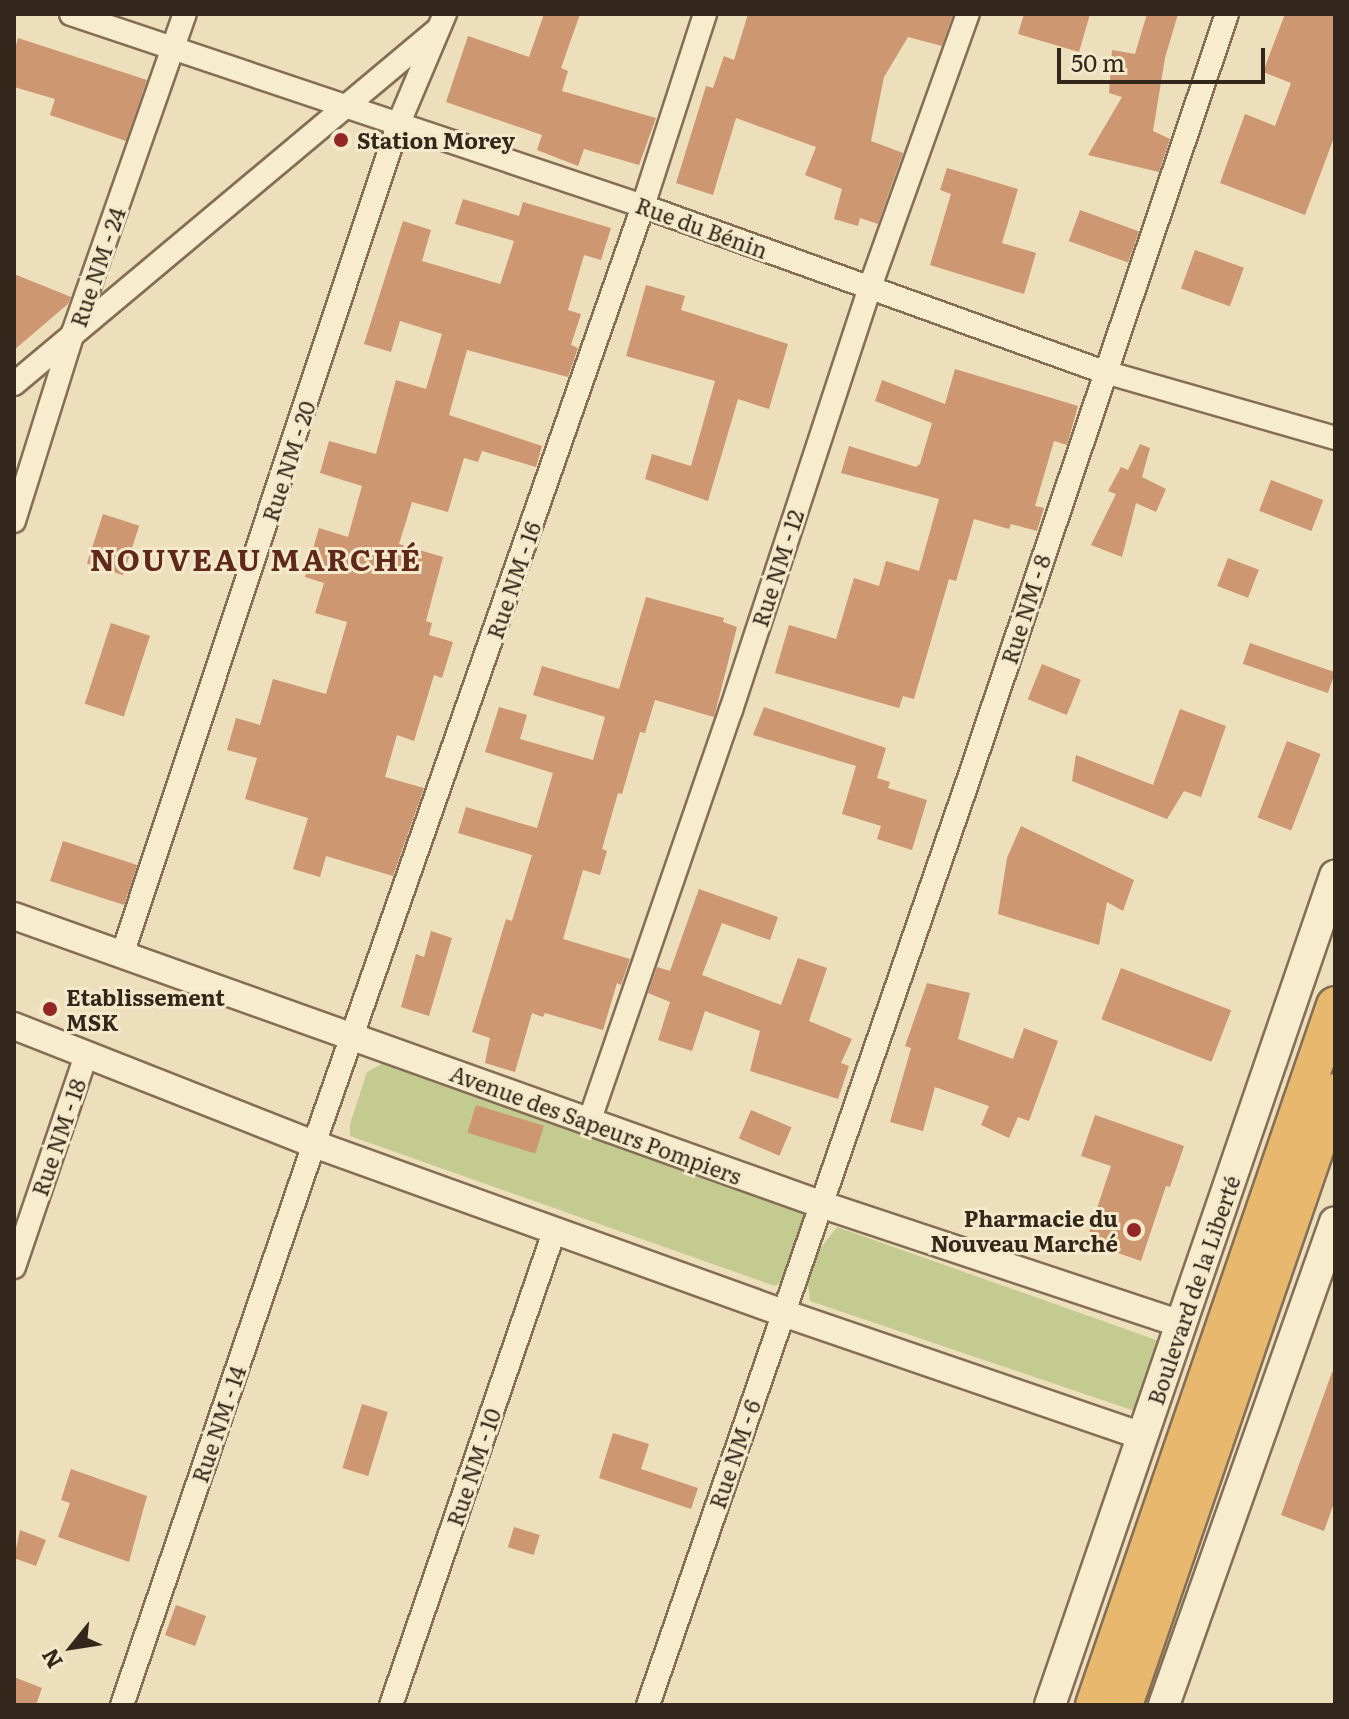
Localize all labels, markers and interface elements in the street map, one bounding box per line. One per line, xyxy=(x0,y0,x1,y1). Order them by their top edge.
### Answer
scale bar xyxy=(1061,32,1269,82)
text: 50 m xyxy=(1071,44,1125,79)
place label: Station Morey xyxy=(357,127,515,153)
marker: Station Morey xyxy=(332,131,350,149)
street label: Rue du Bénin xyxy=(632,191,772,263)
street label: Rue NM - 24 xyxy=(64,204,130,330)
street label: Rue NM - 20 xyxy=(256,397,320,525)
street label: Rue NM - 12 xyxy=(746,506,808,630)
street label: Rue NM - 16 xyxy=(481,518,545,642)
district label: NOUVEAU MARCHÉ xyxy=(90,540,422,576)
street label: Rue NM - 8 xyxy=(995,551,1055,667)
place label: Etablissement MSK xyxy=(66,983,225,1034)
marker: Etablissement MSK xyxy=(41,1000,59,1018)
street label: Avenue des Sapeurs Pompiers xyxy=(447,1059,745,1189)
street label: Rue NM - 18 xyxy=(26,1075,90,1199)
street label: Boulevard de la Liberté xyxy=(1141,1172,1245,1408)
place label: Pharmacie du Nouveau Marché xyxy=(930,1204,1118,1256)
marker: Pharmacie du Nouveau Marché xyxy=(1125,1221,1143,1239)
street label: Rue NM - 14 xyxy=(186,1362,250,1486)
street label: Rue NM - 6 xyxy=(703,1396,765,1512)
street label: Rue NM - 10 xyxy=(440,1405,506,1529)
north arrow xyxy=(32,1607,112,1687)
text: N xyxy=(32,1643,70,1675)

